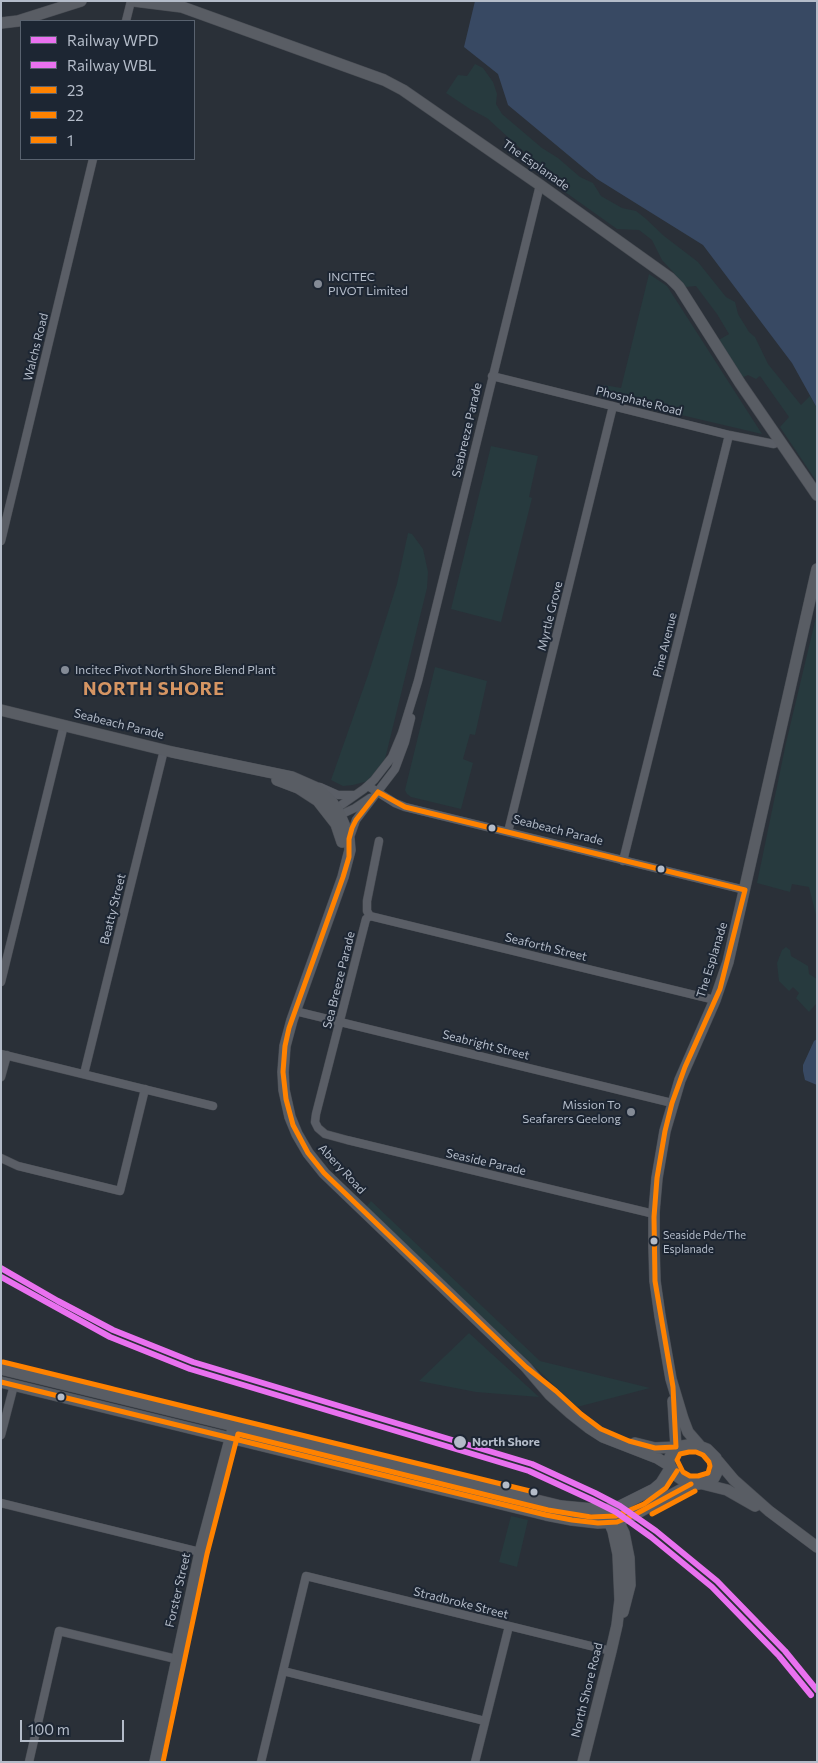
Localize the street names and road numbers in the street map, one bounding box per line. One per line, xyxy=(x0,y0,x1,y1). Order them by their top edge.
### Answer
street label: The Esplanade xyxy=(500,137,572,193)
street label: Walchs Road xyxy=(21,312,51,382)
street label: Seabreeze Parade xyxy=(449,381,485,479)
street label: Phosphate Road xyxy=(594,383,684,419)
street label: Myrtle Grove xyxy=(534,580,566,652)
street label: Pine Avenue xyxy=(650,611,680,679)
street label: Seabeach Parade xyxy=(72,706,166,742)
street label: Seabeach Parade xyxy=(511,812,605,848)
street label: Beatty Street xyxy=(97,872,129,946)
street label: The Esplanade xyxy=(694,920,730,1000)
street label: Sea Breeze Parade xyxy=(320,930,358,1030)
street label: Seaforth Street xyxy=(503,930,589,964)
street label: Seabright Street xyxy=(441,1027,531,1063)
street label: Abery Road xyxy=(315,1141,369,1197)
street label: Seaside Parade xyxy=(445,1146,527,1178)
street label: Forster Street xyxy=(162,1551,194,1629)
street label: Stradbroke Street xyxy=(412,1584,510,1622)
street label: North Shore Road xyxy=(568,1641,606,1739)

